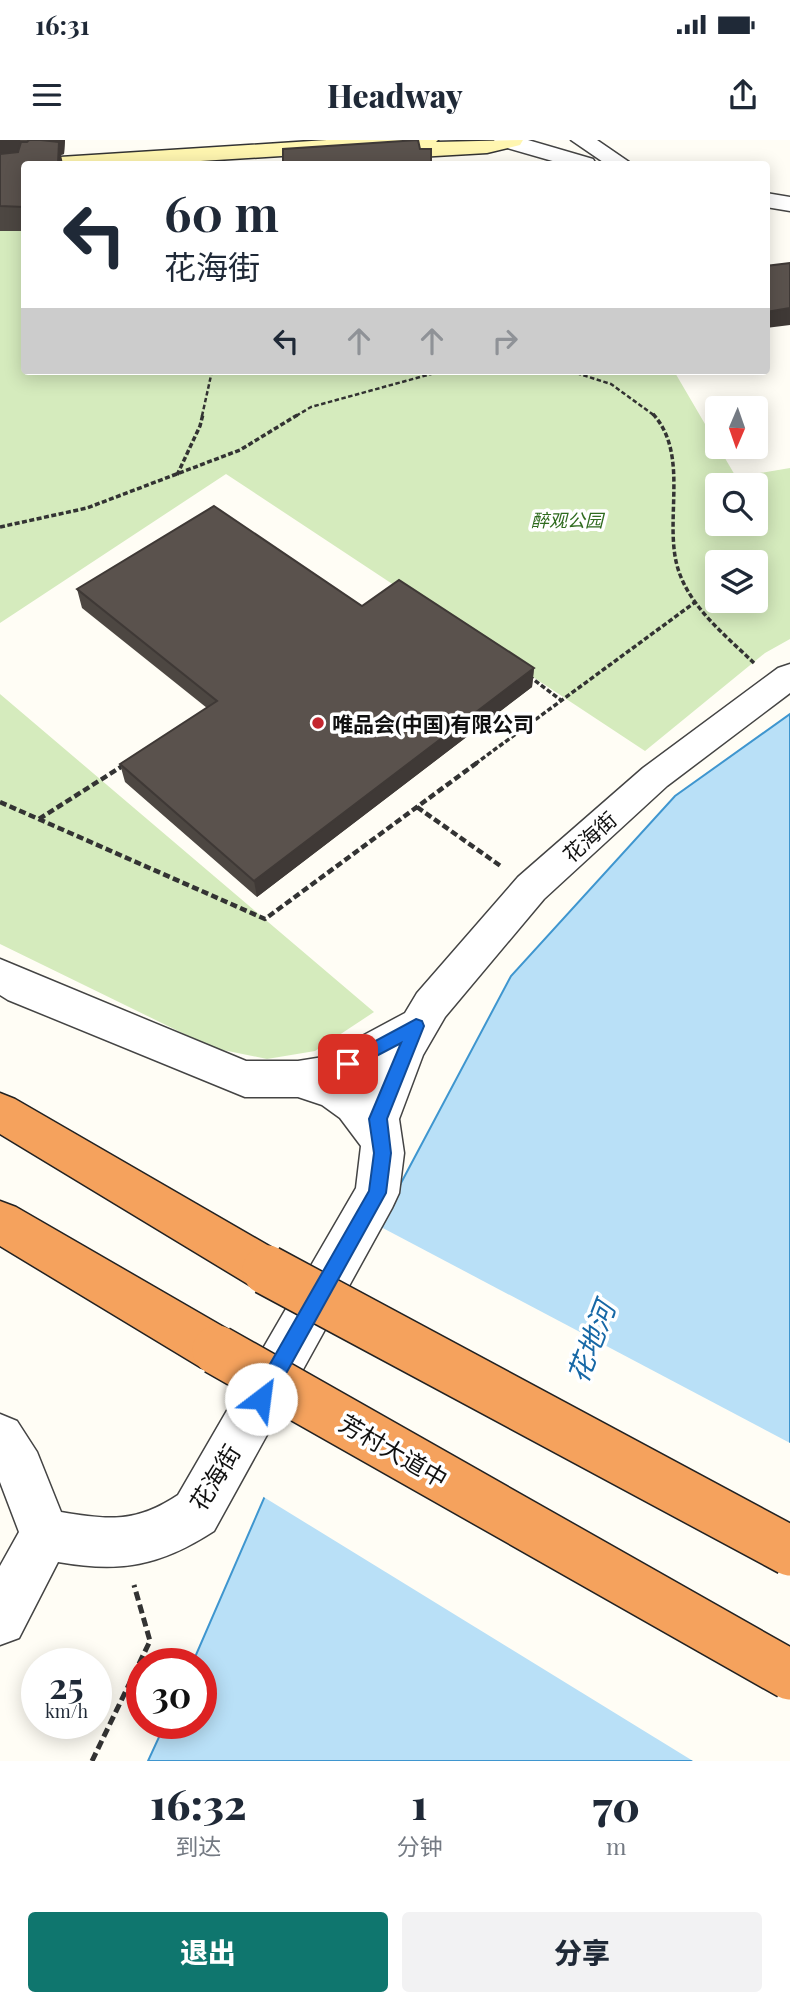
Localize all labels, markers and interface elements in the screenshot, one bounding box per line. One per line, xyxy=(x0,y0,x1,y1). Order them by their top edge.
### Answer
text: 16:31 xyxy=(35,7,90,42)
text: Headway xyxy=(327,73,463,116)
icon: menu xyxy=(28,76,66,114)
icon: share xyxy=(724,76,762,114)
text: 60 m xyxy=(164,179,279,244)
icon: left xyxy=(49,189,140,280)
text: 花海街 xyxy=(164,244,260,287)
icon: left xyxy=(267,322,305,360)
icon: ahead xyxy=(340,322,378,360)
icon: ahead xyxy=(413,322,451,360)
icon: right xyxy=(486,322,524,360)
north arrow xyxy=(705,396,768,458)
map controls xyxy=(705,396,768,613)
button: search xyxy=(705,473,768,536)
park label: 醉观公园 xyxy=(531,508,606,532)
button: layers xyxy=(705,550,768,613)
place label: 唯品会(中国)有限公司 xyxy=(332,709,534,737)
marker: 唯品会(中国)有限公司 xyxy=(310,715,326,731)
street label: 花海街 xyxy=(556,805,622,867)
pin xyxy=(318,1034,378,1094)
icon: arrive xyxy=(329,1045,367,1083)
water label: 花地河 xyxy=(558,1291,624,1388)
position arrow xyxy=(224,1362,298,1436)
street label: 芳村大道中 xyxy=(334,1406,454,1494)
street label: 花海街 xyxy=(181,1438,247,1516)
speed limit sign: 30 xyxy=(126,1648,217,1739)
text: 25 xyxy=(49,1661,84,1708)
text: km/h xyxy=(45,1699,88,1723)
text: 16:32 xyxy=(150,1775,247,1831)
text: 1 xyxy=(411,1775,428,1831)
text: 70 xyxy=(592,1777,640,1833)
text: 到达 xyxy=(175,1830,221,1861)
text: 分钟 xyxy=(397,1830,443,1861)
text: m xyxy=(606,1830,626,1861)
button: 退出 xyxy=(28,1912,388,1992)
button: 分享 xyxy=(402,1912,762,1992)

